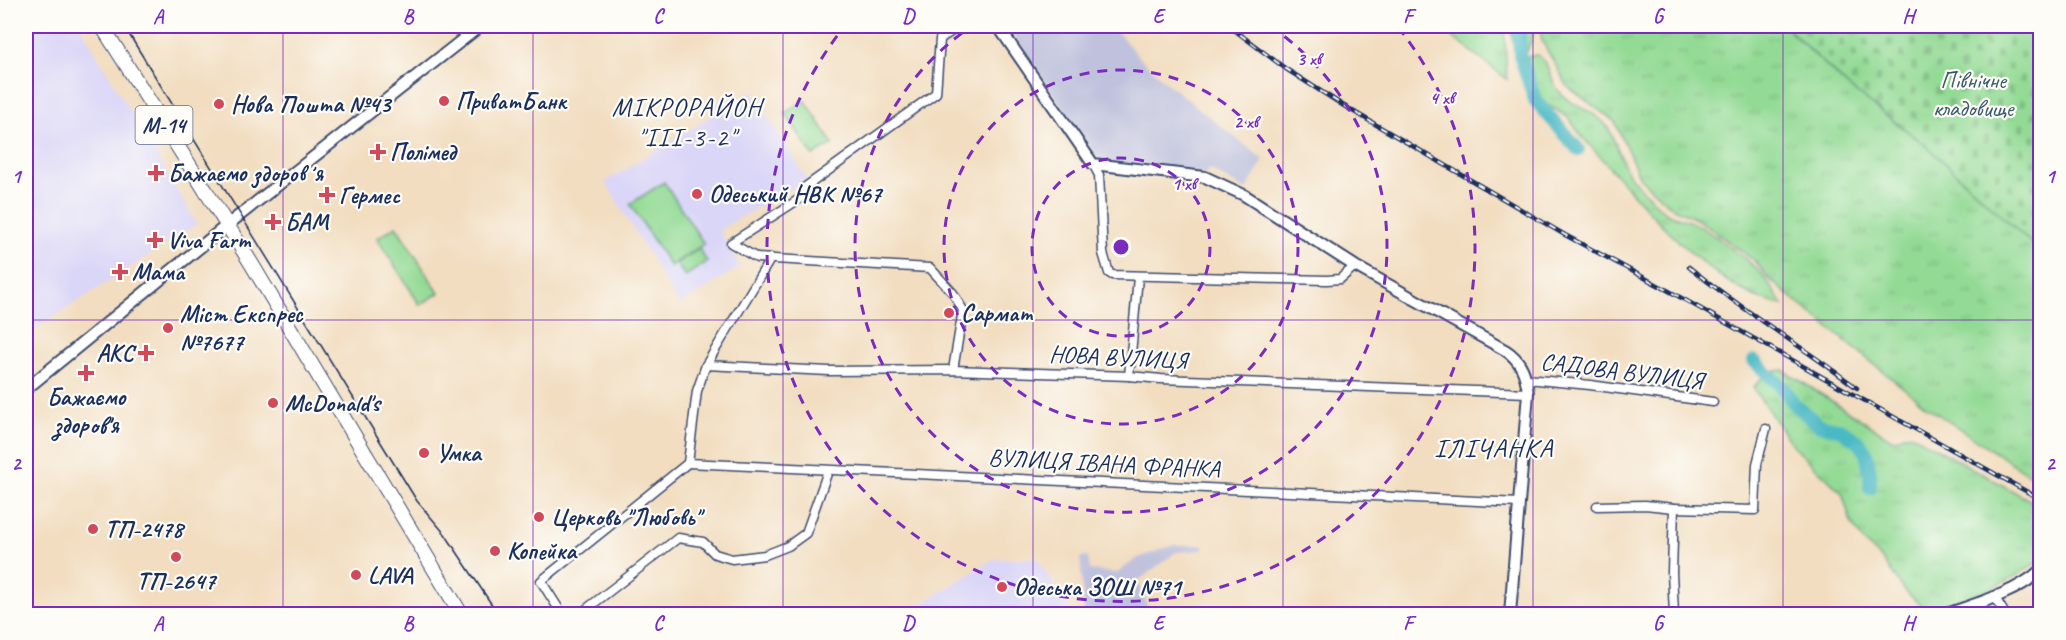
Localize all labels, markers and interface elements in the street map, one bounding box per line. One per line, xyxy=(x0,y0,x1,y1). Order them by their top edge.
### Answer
text: A xyxy=(153,4,165,29)
text: B xyxy=(403,4,415,29)
text: C xyxy=(653,4,665,29)
text: D xyxy=(902,4,916,29)
text: E xyxy=(1153,4,1167,29)
text: F xyxy=(1403,4,1417,29)
text: G xyxy=(1653,4,1666,29)
text: H xyxy=(1902,4,1917,29)
text: 3 хв xyxy=(1297,48,1324,70)
park label: Північне кладовище xyxy=(1933,65,2015,123)
place label: ПриватБанк xyxy=(456,86,569,116)
text: 4 хв xyxy=(1430,87,1457,109)
place label: Нова Пошта №43 xyxy=(231,89,392,119)
district label: МІКРОРАЙОН "ІІІ-3-2" xyxy=(612,91,765,154)
marker: ПриватБанк xyxy=(437,94,451,108)
marker: Нова Пошта №43 xyxy=(212,97,226,111)
road number: М-14 xyxy=(136,106,192,144)
text: 2 хв xyxy=(1234,111,1261,133)
place label: Полімед xyxy=(390,137,458,167)
marker: Полімед xyxy=(371,145,385,159)
place label: Бажаємо здоровʼя xyxy=(168,158,324,189)
text: 1 xyxy=(12,164,23,189)
text: 1 xyxy=(2046,164,2057,189)
marker: Бажаємо здоровʼя xyxy=(149,166,163,180)
text: 1 хв xyxy=(1172,173,1199,195)
place label: Одеський НВК №67 xyxy=(709,179,883,209)
place label: Гермес xyxy=(339,180,401,210)
marker: Одеський НВК №67 xyxy=(690,187,704,201)
marker: Гермес xyxy=(320,188,334,202)
place label: БАМ xyxy=(285,207,330,237)
marker: БАМ xyxy=(266,215,280,229)
place label: Viva Farm xyxy=(167,225,252,255)
marker: Viva Farm xyxy=(148,233,162,247)
centre of rings xyxy=(1111,237,1131,257)
place label: Мама xyxy=(132,257,186,287)
marker: Мама xyxy=(113,265,127,279)
place label: Сармат xyxy=(961,298,1033,328)
place label: Міст Експрес №7677 xyxy=(180,299,304,357)
marker: Сармат xyxy=(942,306,956,320)
marker: Міст Експрес №7677 xyxy=(161,321,175,335)
place label: АКС xyxy=(97,338,137,368)
street label: НОВА ВУЛИЦЯ xyxy=(1049,338,1191,376)
marker: АКС xyxy=(139,346,153,360)
street label: САДОВА ВУЛИЦЯ xyxy=(1539,346,1708,396)
marker: Бажаємо здоров'я xyxy=(79,366,93,380)
place label: Бажаємо здоров'я xyxy=(47,382,127,441)
place label: McDonald's xyxy=(285,388,383,418)
marker: McDonald's xyxy=(266,396,280,410)
district label: ІЛІЧАНКА xyxy=(1434,431,1554,465)
place label: Умка xyxy=(436,438,483,468)
street label: ВУЛИЦЯ ІВАНА ФРАНКА xyxy=(988,442,1221,484)
marker: Умка xyxy=(417,446,431,460)
text: 2 xyxy=(12,451,23,476)
text: 2 xyxy=(2046,451,2057,476)
place label: Церковь "Любовь" xyxy=(551,502,706,532)
marker: Церковь "Любовь" xyxy=(532,510,546,524)
place label: ТП-2478 xyxy=(105,514,186,544)
marker: ТП-2478 xyxy=(86,522,100,536)
place label: Копейка xyxy=(507,536,578,566)
marker: Копейка xyxy=(488,544,502,558)
marker: ТП-2647 xyxy=(169,550,183,564)
place label: LAVA xyxy=(368,560,414,590)
place label: ТП-2647 xyxy=(137,566,217,596)
marker: LAVA xyxy=(349,568,363,582)
place label: Одеська ЗОШ №71 xyxy=(1014,572,1184,602)
marker: Одеська ЗОШ №71 xyxy=(995,580,1009,594)
text: A xyxy=(153,611,165,636)
text: B xyxy=(403,611,415,636)
text: C xyxy=(653,611,665,636)
text: D xyxy=(902,611,916,636)
text: E xyxy=(1153,611,1167,636)
text: F xyxy=(1403,611,1417,636)
text: G xyxy=(1653,611,1666,636)
text: H xyxy=(1902,611,1917,636)

